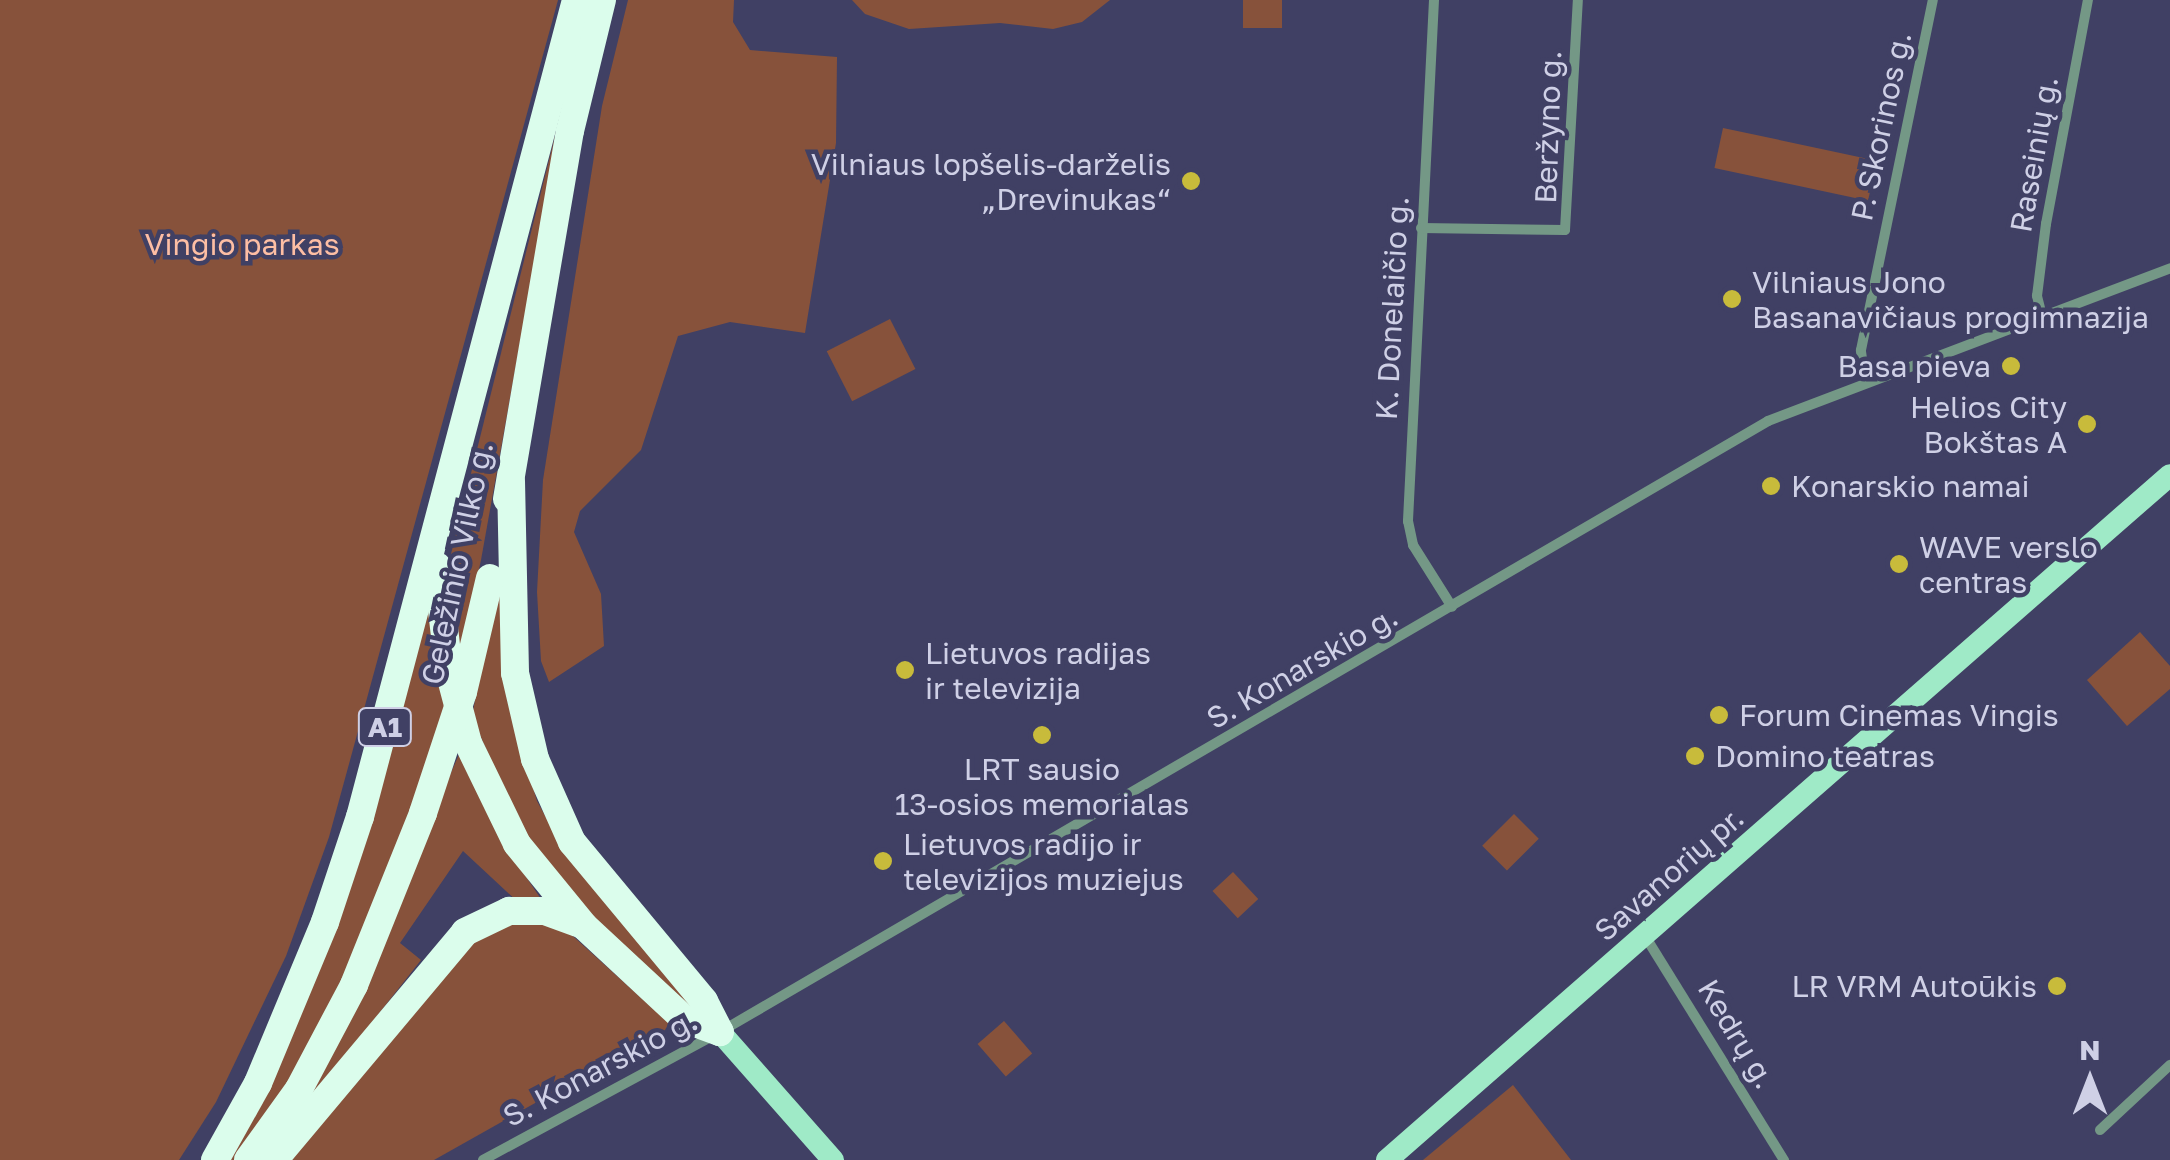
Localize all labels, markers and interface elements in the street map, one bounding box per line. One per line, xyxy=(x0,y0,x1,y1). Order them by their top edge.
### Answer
street label: P. Skorinos g. xyxy=(1843,28,1919,224)
street label: Beržyno g. xyxy=(1527,50,1569,204)
street label: Raseinių g. xyxy=(2003,73,2065,235)
place label: Vilniaus lopšelis-darželis „Drevinukas“ xyxy=(811,146,1171,216)
marker: Vilniaus lopšelis-darželis „Drevinukas“ xyxy=(1180,170,1202,192)
street label: K. Donelaičio g. xyxy=(1368,195,1416,421)
park label: Vingio parkas xyxy=(144,226,340,262)
place label: Vilniaus Jono Basanavičiaus progimnazija xyxy=(1752,264,2149,334)
marker: Vilniaus Jono Basanavičiaus progimnazija xyxy=(1721,288,1743,310)
place label: Basa pieva xyxy=(1837,348,1991,384)
marker: Basa pieva xyxy=(2000,355,2022,377)
place label: Helios City Bokštas A xyxy=(1910,389,2067,460)
marker: Helios City Bokštas A xyxy=(2076,413,2098,435)
street label: Geležinio Vilko g. xyxy=(414,438,500,688)
place label: Konarskio namai xyxy=(1791,468,2030,504)
marker: Konarskio namai xyxy=(1760,475,1782,497)
place label: WAVE verslo centras xyxy=(1919,529,2098,600)
marker: WAVE verslo centras xyxy=(1888,553,1910,575)
street label: S. Konarskio g. xyxy=(1200,598,1404,736)
place label: Lietuvos radijas ir televizija xyxy=(925,635,1151,706)
marker: Lietuvos radijas ir televizija xyxy=(894,659,916,681)
place label: Forum Cinemas Vingis xyxy=(1739,697,2059,733)
road number: A1 xyxy=(358,704,412,750)
marker: Forum Cinemas Vingis xyxy=(1708,704,1730,726)
marker: LRT sausio 13-osios memorialas xyxy=(1031,724,1053,746)
place label: Domino teatras xyxy=(1715,738,1935,774)
marker: Domino teatras xyxy=(1684,745,1706,767)
place label: LRT sausio 13-osios memorialas xyxy=(895,751,1189,822)
street label: Savanorių pr. xyxy=(1587,799,1751,949)
place label: Lietuvos radijo ir televizijos muziejus xyxy=(903,826,1184,896)
marker: Lietuvos radijo ir televizijos muziejus xyxy=(872,850,894,872)
place label: LR VRM Autoūkis xyxy=(1792,968,2037,1004)
street label: Kedrų g. xyxy=(1690,973,1784,1095)
marker: LR VRM Autoūkis xyxy=(2046,975,2068,997)
street label: S. Konarskio g. xyxy=(497,1002,703,1134)
north arrow xyxy=(2040,1030,2140,1130)
text: N xyxy=(2079,1033,2101,1066)

